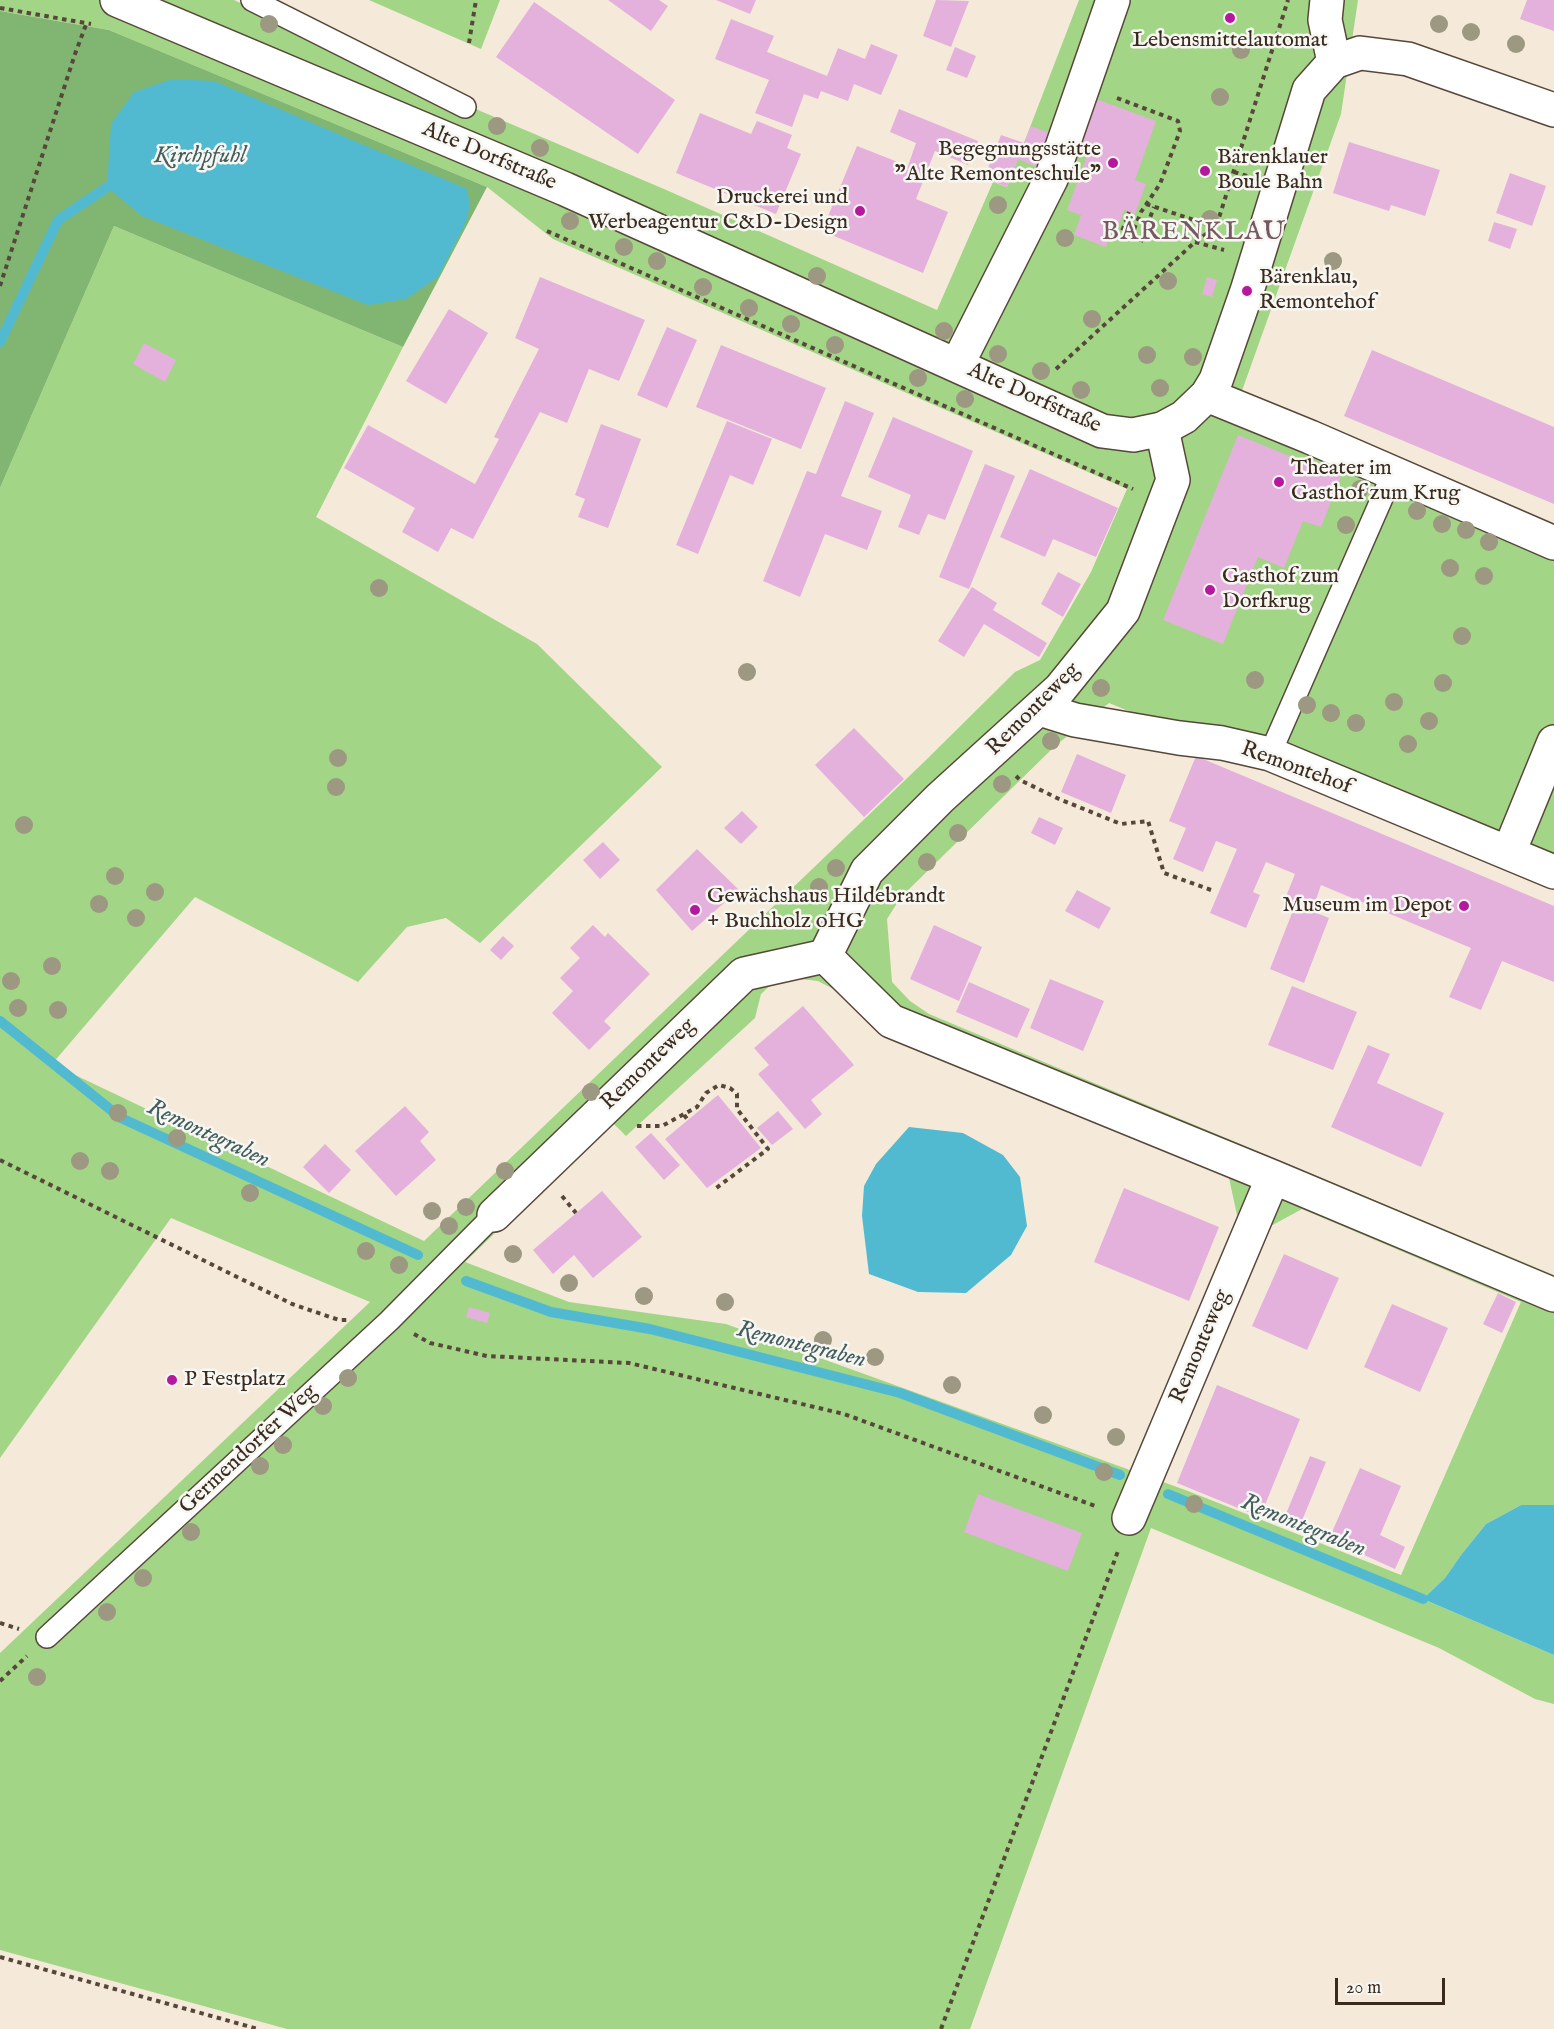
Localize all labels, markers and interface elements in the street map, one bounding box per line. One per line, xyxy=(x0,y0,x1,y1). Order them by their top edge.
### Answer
marker: Lebensmittelautomat xyxy=(1223,11,1237,25)
place label: Lebensmittelautomat xyxy=(1132,28,1328,54)
street label: Alte Dorfstraße xyxy=(418,117,560,197)
place label: Begegnungsstätte "Alte Remonteschule" xyxy=(895,137,1101,188)
water label: Kirchpfuhl xyxy=(154,143,246,171)
place label: Bärenklauer Boule Bahn xyxy=(1217,145,1328,196)
marker: Begegnungsstätte "Alte Remonteschule" xyxy=(1106,156,1120,170)
marker: Bärenklauer Boule Bahn xyxy=(1198,164,1212,178)
place label: Druckerei und Werbeagentur C&D-Design xyxy=(588,185,848,236)
marker: Druckerei und Werbeagentur C&D-Design xyxy=(853,204,867,218)
district label: BÄRENKLAU xyxy=(1102,218,1286,250)
place label: Bärenklau, Remontehof xyxy=(1259,265,1375,316)
marker: Bärenklau, Remontehof xyxy=(1240,284,1254,298)
street label: Alte Dorfstraße xyxy=(963,358,1105,440)
place label: Theater im Gasthof zum Krug xyxy=(1291,456,1460,508)
marker: Theater im Gasthof zum Krug xyxy=(1272,475,1286,489)
place label: Gasthof zum Dorfkrug xyxy=(1222,564,1339,616)
marker: Gasthof zum Dorfkrug xyxy=(1203,583,1217,597)
street label: Remonteweg xyxy=(982,658,1086,762)
street label: Remontehof xyxy=(1237,737,1355,801)
place label: Gewächshaus Hildebrandt + Buchholz oHG xyxy=(707,884,945,936)
place label: Museum im Depot xyxy=(1282,893,1452,919)
marker: Museum im Depot xyxy=(1457,899,1471,913)
marker: Gewächshaus Hildebrandt + Buchholz oHG xyxy=(688,903,702,917)
street label: Remonteweg xyxy=(596,1013,702,1117)
water label: Remontegraben xyxy=(142,1094,274,1176)
street label: Remonteweg xyxy=(1165,1286,1237,1408)
water label: Remontegraben xyxy=(733,1316,869,1376)
place label: P Festplatz xyxy=(184,1367,286,1393)
marker: P Festplatz xyxy=(165,1373,179,1387)
street label: Germendorfer Weg xyxy=(175,1379,323,1521)
water label: Remontegraben xyxy=(1236,1489,1370,1565)
scale bar xyxy=(1338,1966,1448,2004)
text: 20 m xyxy=(1346,1977,1381,2000)

